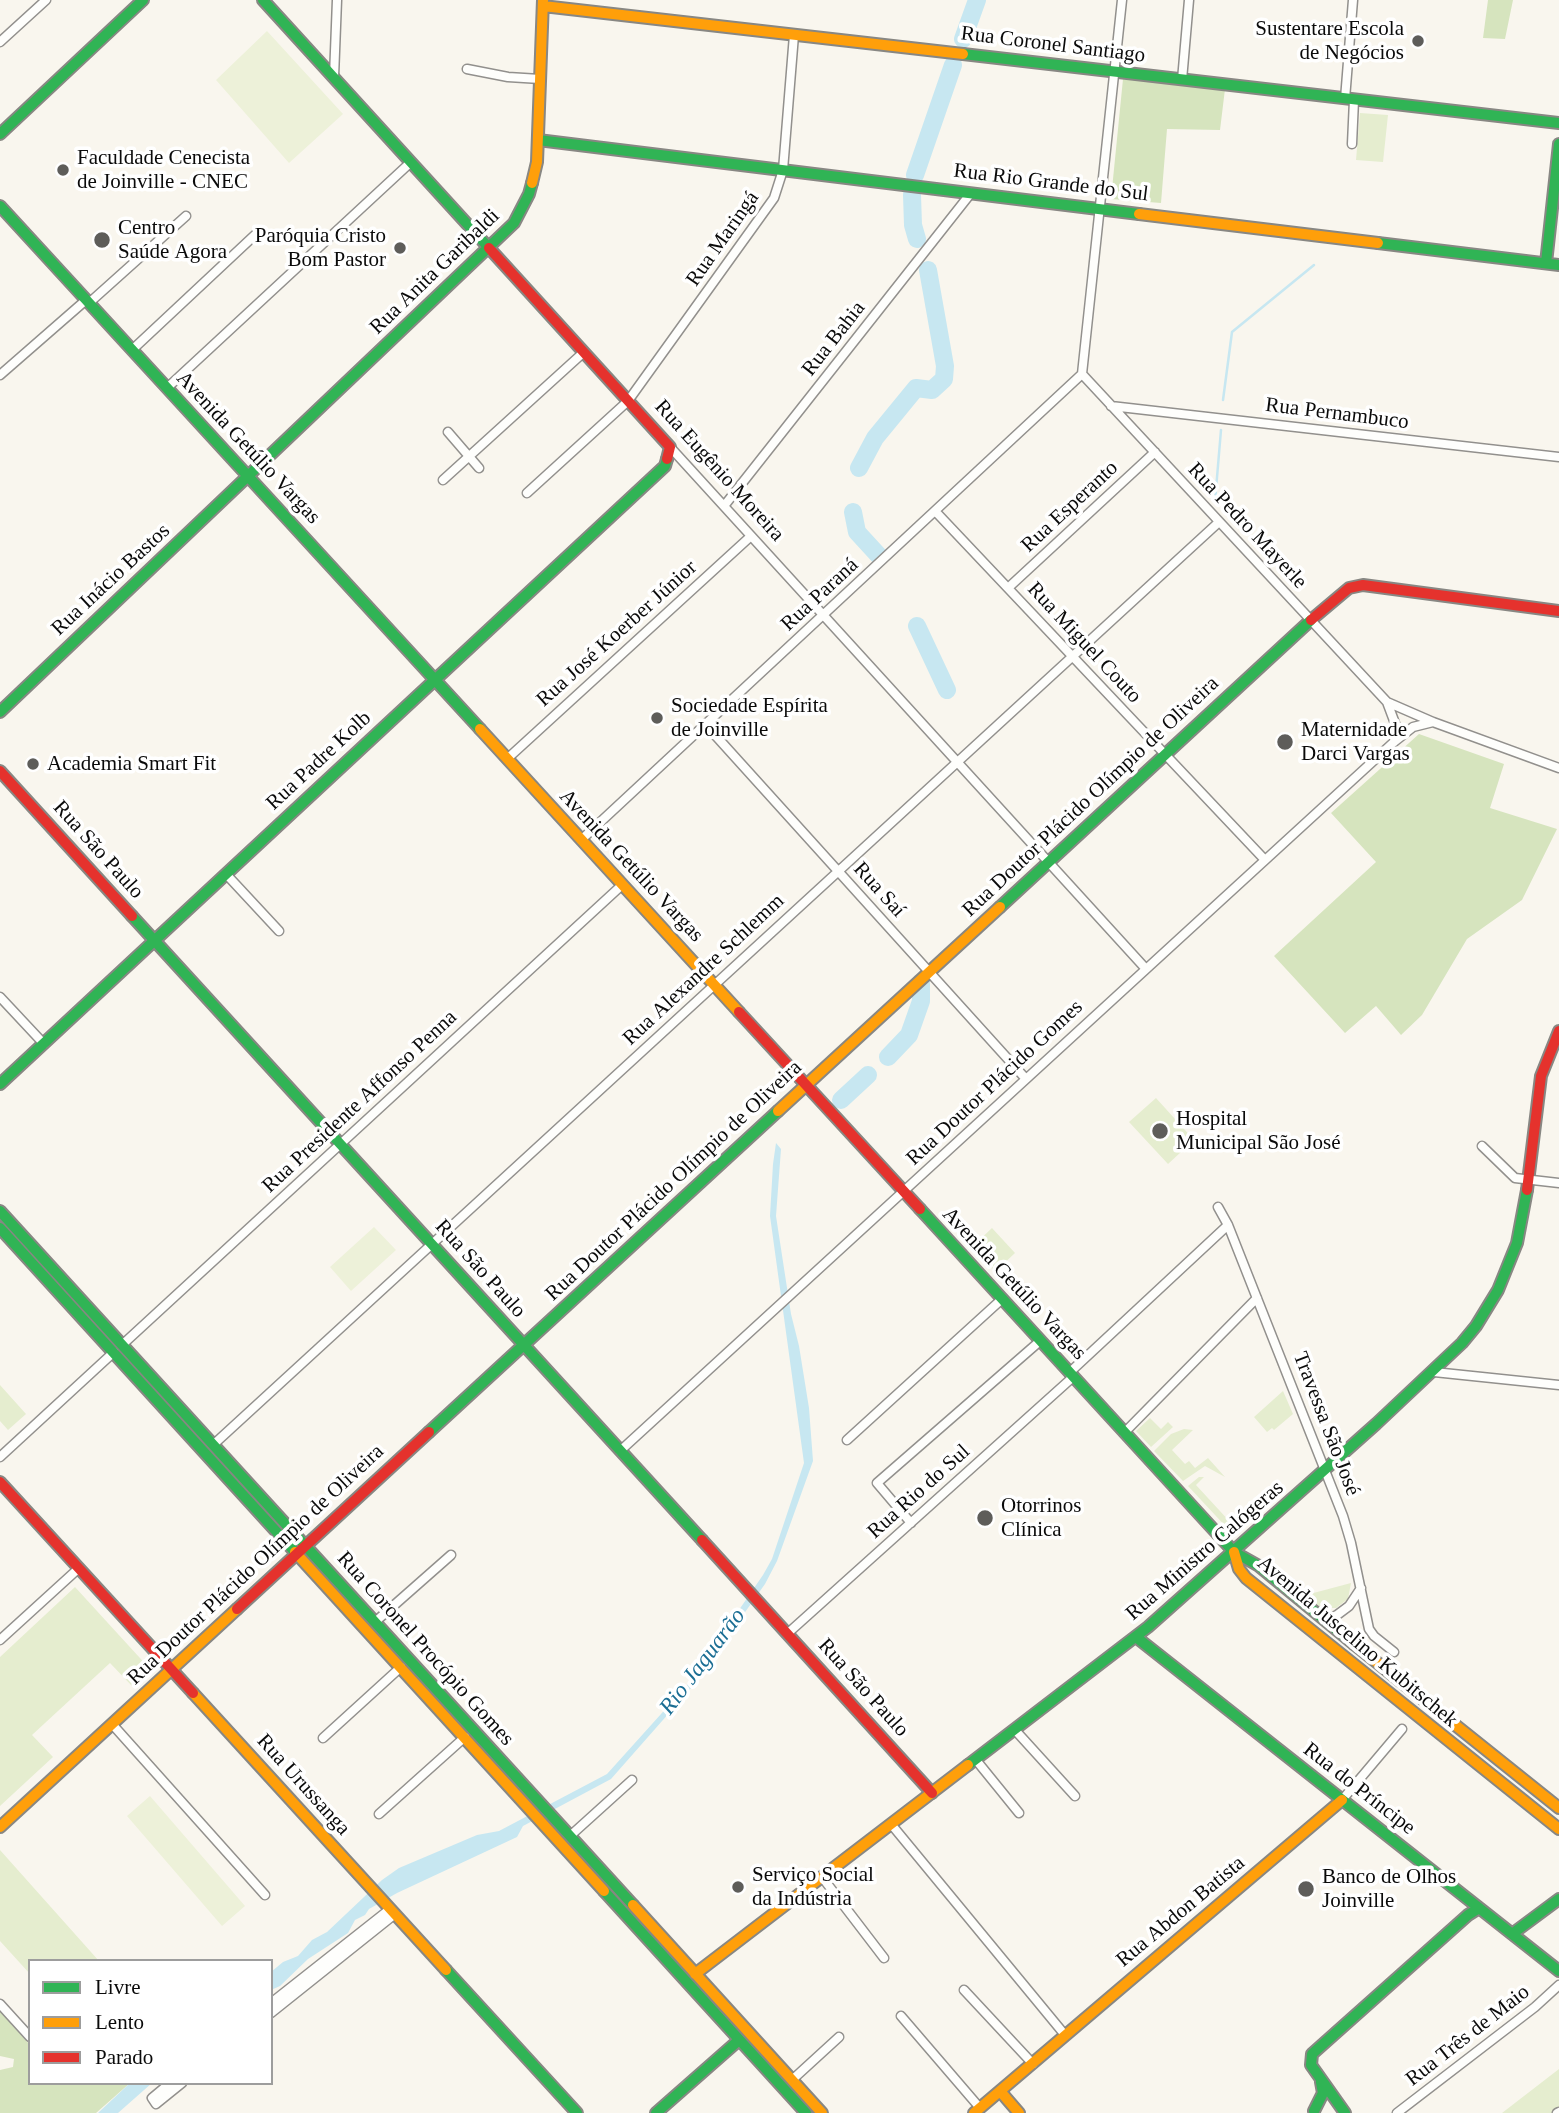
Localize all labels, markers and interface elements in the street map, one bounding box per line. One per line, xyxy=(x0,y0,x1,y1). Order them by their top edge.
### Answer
place label: Sustentare Escola de Negócios xyxy=(1255,16,1404,66)
street label: Rua Coronel Santiago xyxy=(959,21,1147,69)
marker: Sustentare Escola de Negócios xyxy=(1410,33,1426,49)
place label: Faculdade Cenecista de Joinville - CNEC xyxy=(77,145,250,195)
street label: Rua Rio Grande do Sul xyxy=(952,159,1150,207)
marker: Faculdade Cenecista de Joinville - CNEC xyxy=(55,162,71,178)
street label: Rua Maringá xyxy=(681,187,765,291)
street label: Rua Anita Garibaldi xyxy=(365,204,505,340)
place label: Centro Saúde Agora xyxy=(118,215,227,265)
place label: Paróquia Cristo Bom Pastor xyxy=(255,223,386,273)
marker: Centro Saúde Agora xyxy=(92,230,112,250)
marker: Paróquia Cristo Bom Pastor xyxy=(392,240,408,256)
street label: Rua Bahia xyxy=(797,297,871,381)
street label: Avenida Getúlio Vargas xyxy=(171,366,325,530)
street label: Rua Pernambuco xyxy=(1264,393,1410,435)
street label: Rua Eugênio Moreira xyxy=(649,395,789,547)
street label: Rua Esperanto xyxy=(1016,456,1124,558)
street label: Rua Pedro Mayerle xyxy=(1182,458,1312,594)
street label: Rua Inácio Bastos xyxy=(47,519,175,641)
street label: Rua Paraná xyxy=(776,553,864,637)
street label: Rua José Koerber Júnior xyxy=(532,555,702,713)
street label: Rua Miguel Couto xyxy=(1021,577,1147,709)
street label: Rua Doutor Plácido Olímpio de Oliveira xyxy=(958,671,1224,923)
place label: Sociedade Espírita de Joinville xyxy=(671,693,828,743)
street label: Rua Padre Kolb xyxy=(261,706,377,816)
marker: Sociedade Espírita de Joinville xyxy=(649,710,665,726)
place label: Maternidade Darci Vargas xyxy=(1301,717,1410,767)
marker: Maternidade Darci Vargas xyxy=(1275,732,1295,752)
place label: Academia Smart Fit xyxy=(47,751,216,777)
marker: Academia Smart Fit xyxy=(25,756,41,772)
street label: Avenida Getúlio Vargas xyxy=(554,784,708,948)
street label: Rua São Paulo xyxy=(47,796,149,904)
street label: Rua Saí xyxy=(848,857,910,923)
street label: Rua Alexandre Schlemm xyxy=(618,889,790,1051)
street label: Rua Doutor Plácido Gomes xyxy=(902,995,1088,1171)
street label: Rua Presidente Affonso Penna xyxy=(257,1005,463,1199)
street label: Rua Doutor Plácido Olímpio de Oliveira xyxy=(541,1055,807,1307)
place label: Hospital Municipal São José xyxy=(1176,1106,1340,1156)
marker: Hospital Municipal São José xyxy=(1150,1121,1170,1141)
street label: Avenida Getúlio Vargas xyxy=(937,1202,1091,1366)
street label: Rua São Paulo xyxy=(429,1215,531,1323)
street label: Travessa São José xyxy=(1287,1349,1365,1499)
street label: Rua Doutor Plácido Olímpio de Oliveira xyxy=(123,1439,389,1691)
street label: Rua Rio do Sul xyxy=(863,1439,975,1545)
street label: Rua Ministro Calógeras xyxy=(1121,1476,1289,1626)
place label: Otorrinos Clínica xyxy=(1001,1493,1081,1543)
marker: Otorrinos Clínica xyxy=(975,1508,995,1528)
street label: Rua Coronel Procópio Gomes xyxy=(331,1547,519,1751)
street label: Avenida Juscelino Kubitschek xyxy=(1252,1551,1462,1733)
water label: Rio Jaguarão xyxy=(654,1603,752,1721)
street label: Rua São Paulo xyxy=(812,1634,914,1742)
street label: Rua Urussanga xyxy=(251,1729,355,1841)
street label: Rua do Príncipe xyxy=(1298,1737,1420,1841)
street label: Rua Abdon Batista xyxy=(1112,1851,1250,1973)
place label: Serviço Social da Indústria xyxy=(752,1862,874,1912)
place label: Banco de Olhos Joinville xyxy=(1322,1864,1456,1914)
marker: Serviço Social da Indústria xyxy=(730,1879,746,1895)
marker: Banco de Olhos Joinville xyxy=(1296,1879,1316,1899)
legend xyxy=(28,1959,273,2085)
text: Livre xyxy=(95,1975,140,1999)
street label: Rua Três de Maio xyxy=(1401,1980,1535,2092)
text: Lento xyxy=(95,2010,144,2034)
text: Parado xyxy=(95,2045,153,2069)

